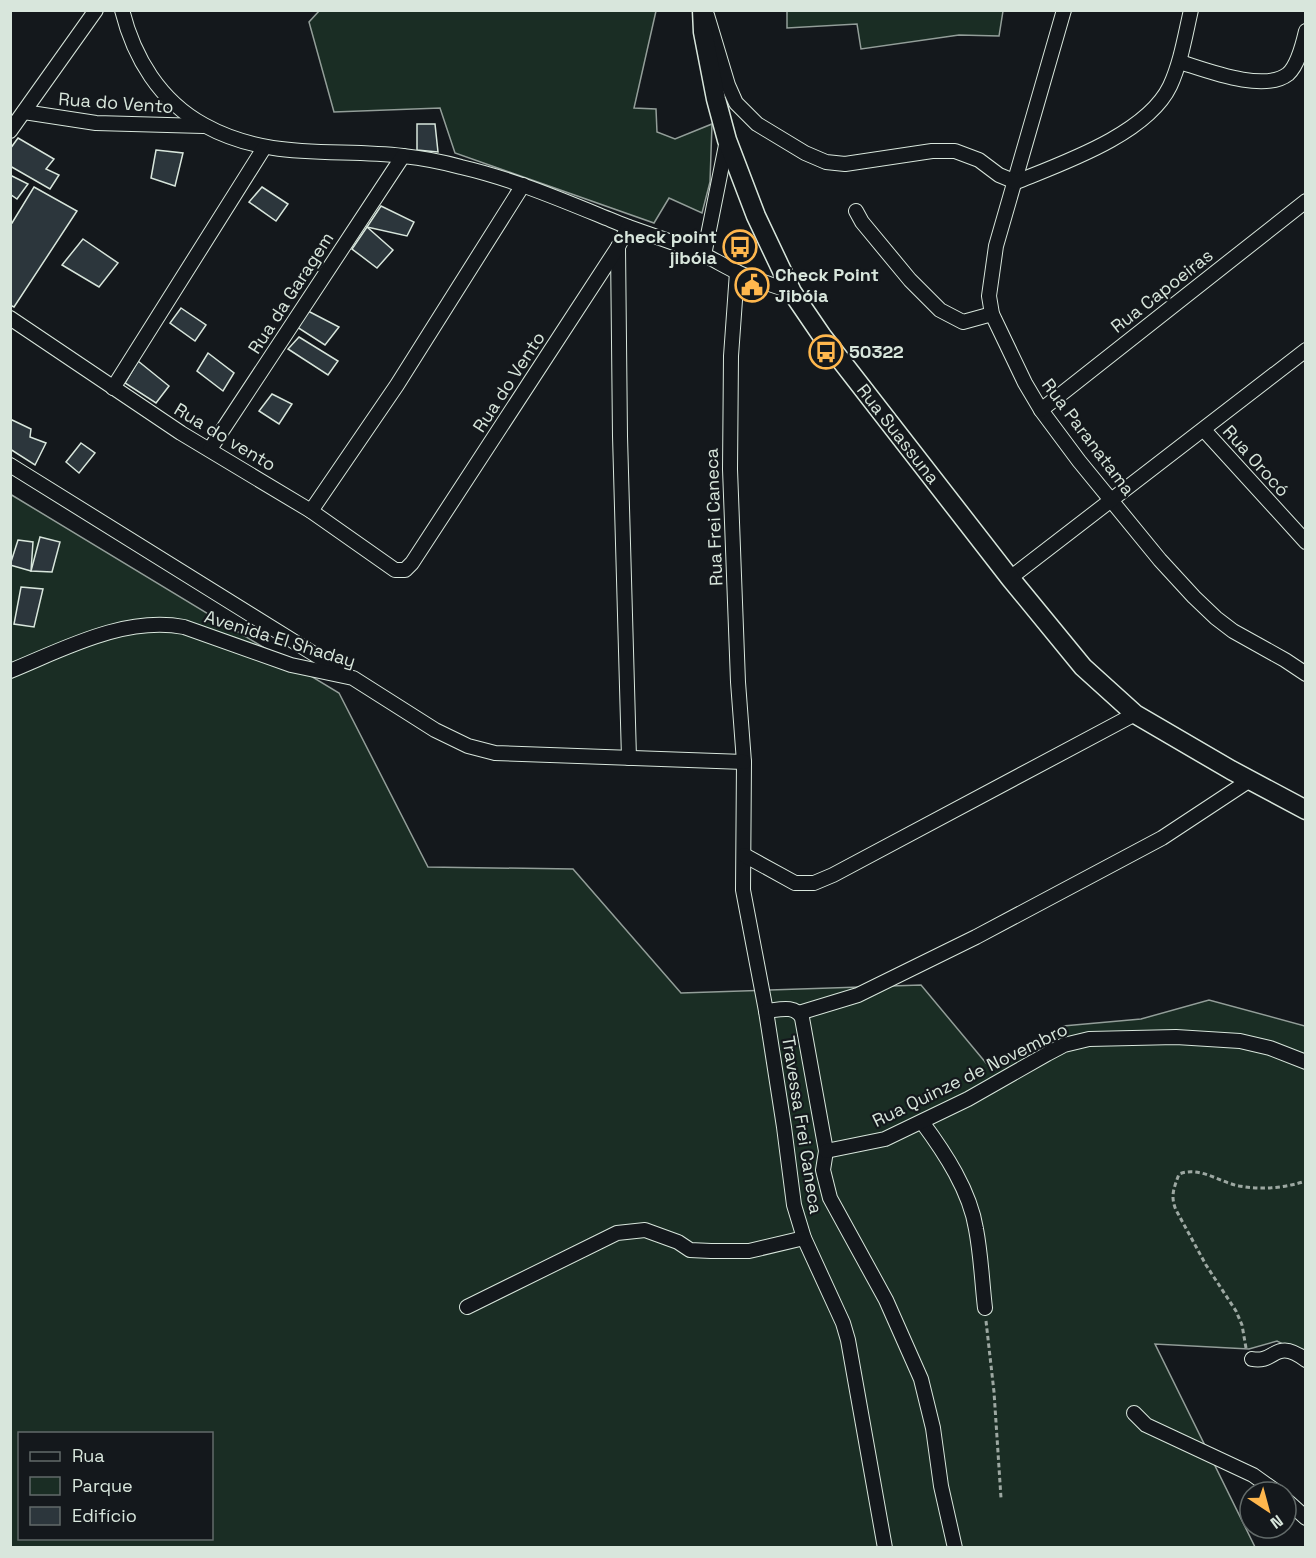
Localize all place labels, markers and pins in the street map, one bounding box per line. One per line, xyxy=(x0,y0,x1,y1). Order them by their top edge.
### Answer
place label: check point jibóia xyxy=(613,225,718,269)
bus stop icon: check point jibóia xyxy=(722,229,758,265)
place label: Check Point Jibóia xyxy=(775,263,879,307)
public building icon: Check Point Jibóia xyxy=(734,267,770,303)
bus stop icon: 50322 xyxy=(808,334,844,370)
place label: 50322 xyxy=(849,340,904,363)

